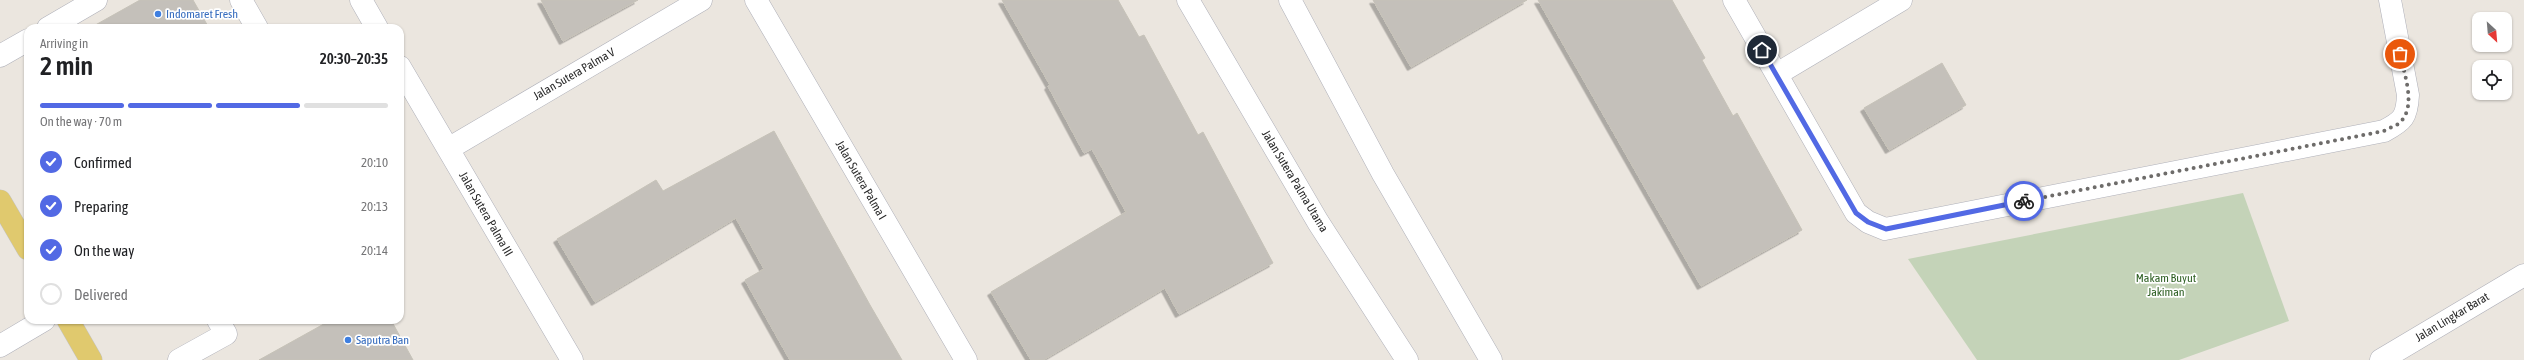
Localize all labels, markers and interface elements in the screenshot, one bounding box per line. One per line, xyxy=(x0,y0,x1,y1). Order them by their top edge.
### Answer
place label: Indomaret Fresh xyxy=(166,7,238,21)
marker: Indomaret Fresh xyxy=(153,9,163,19)
north arrow xyxy=(2472,12,2512,52)
map controls xyxy=(2472,12,2512,100)
pin xyxy=(1745,33,1779,67)
text: Arriving in xyxy=(40,36,88,51)
pin xyxy=(2383,37,2417,71)
icon: home xyxy=(1751,39,1773,61)
icon: bag xyxy=(2389,43,2411,65)
street label: Jalan Sutera Palma V xyxy=(531,45,617,103)
text: 20:30–20:35 xyxy=(320,50,388,67)
text: 2 min xyxy=(40,51,93,81)
button: locate xyxy=(2472,60,2512,100)
text: On the way · 70 m xyxy=(40,114,122,129)
street label: Jalan Sutera Palma Utama xyxy=(1259,128,1331,234)
street label: Jalan Sutera Palma I xyxy=(833,138,889,222)
icon: check xyxy=(40,151,62,173)
text: Confirmed xyxy=(74,154,132,171)
text: 20:10 xyxy=(361,155,388,170)
street label: Jalan Sutera Palma III xyxy=(456,169,516,259)
courier xyxy=(2004,181,2044,221)
icon: bike xyxy=(2013,190,2035,212)
icon: check xyxy=(40,195,62,217)
text: Preparing xyxy=(74,198,128,215)
text: 20:13 xyxy=(361,199,388,214)
icon: check xyxy=(40,239,62,261)
text: On the way xyxy=(74,242,135,259)
text: 20:14 xyxy=(361,243,388,258)
park label: Makam Buyut Jakiman xyxy=(2136,271,2197,299)
text: Delivered xyxy=(74,286,128,303)
street label: Jalan Lingkar Barat xyxy=(2413,289,2492,345)
place label: Saputra Ban xyxy=(356,333,409,347)
marker: Saputra Ban xyxy=(343,335,353,345)

